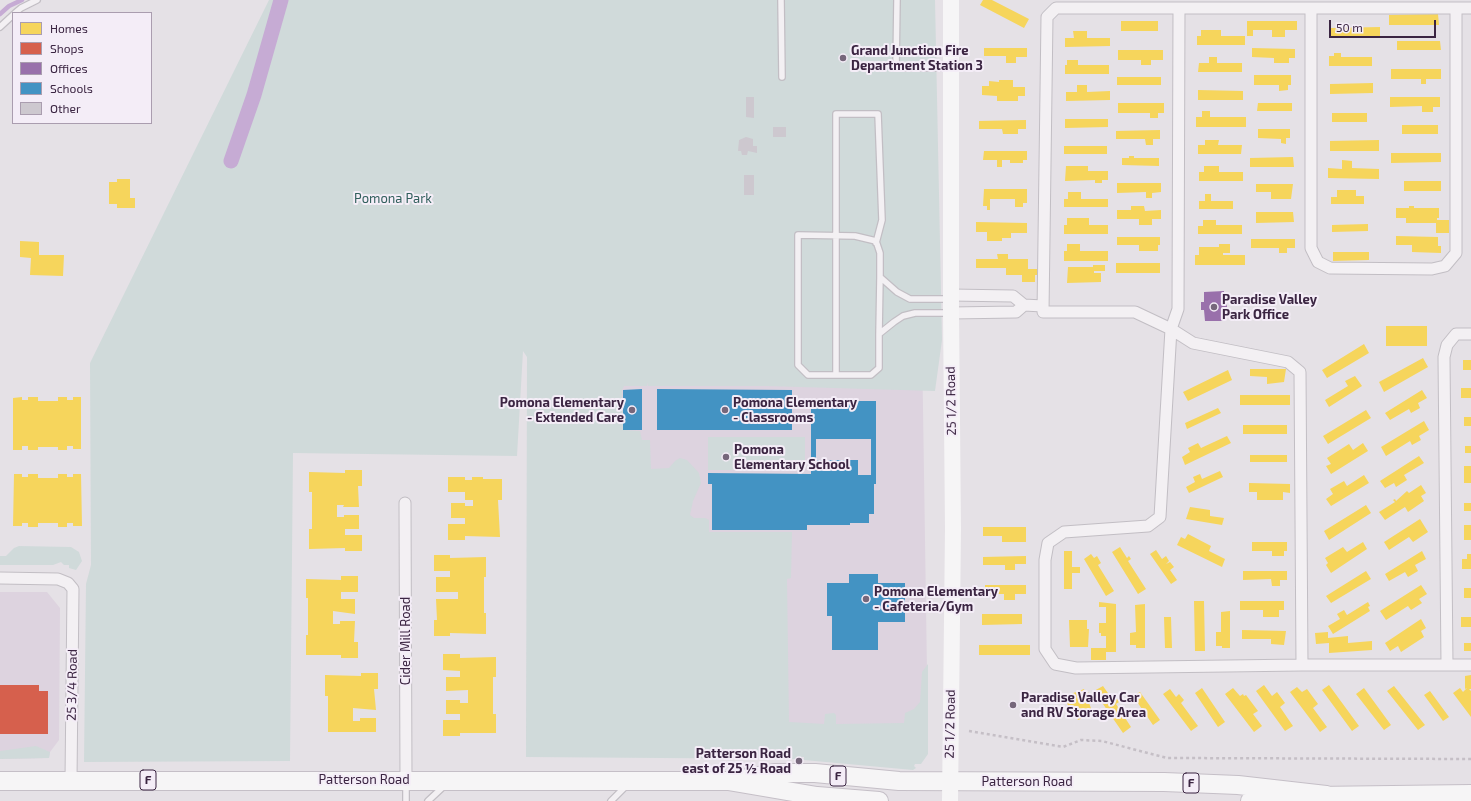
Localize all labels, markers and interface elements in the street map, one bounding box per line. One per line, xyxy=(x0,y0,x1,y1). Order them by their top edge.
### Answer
legend xyxy=(12,12,152,124)
scale bar xyxy=(1331,12,1438,38)
text: 50 m xyxy=(1336,20,1363,34)
text: Homes xyxy=(50,21,88,35)
text: Shops xyxy=(50,41,84,55)
place label: Grand Junction Fire Department Station 3 xyxy=(851,43,983,74)
marker: Grand Junction Fire Department Station 3 xyxy=(838,53,848,63)
text: Offices xyxy=(50,61,87,75)
text: Schools xyxy=(50,81,93,95)
text: Other xyxy=(50,101,81,115)
park label: Pomona Park xyxy=(354,191,432,207)
place label: Paradise Valley Park Office xyxy=(1222,292,1317,323)
marker: Paradise Valley Park Office xyxy=(1209,302,1219,312)
street label: 25 1/2 Road xyxy=(943,366,959,436)
place label: Pomona Elementary - Extended Care xyxy=(500,395,624,426)
place label: Pomona Elementary - Classrooms xyxy=(733,395,857,426)
marker: Pomona Elementary - Extended Care xyxy=(627,405,637,415)
marker: Pomona Elementary - Classrooms xyxy=(720,405,730,415)
place label: Pomona Elementary School xyxy=(734,442,850,473)
marker: Pomona Elementary School xyxy=(721,452,731,462)
place label: Pomona Elementary - Cafeteria/Gym xyxy=(874,584,998,615)
marker: Pomona Elementary - Cafeteria/Gym xyxy=(861,594,871,604)
street label: Cider Mill Road xyxy=(398,597,414,685)
street label: 25 3/4 Road xyxy=(64,649,80,721)
street label: 25 1/2 Road xyxy=(942,689,958,759)
place label: Paradise Valley Car and RV Storage Area xyxy=(1021,690,1146,721)
marker: Paradise Valley Car and RV Storage Area xyxy=(1008,700,1018,710)
place label: Patterson Road east of 25 ½ Road xyxy=(682,746,791,777)
marker: Patterson Road east of 25 ½ Road xyxy=(794,756,804,766)
road number: F xyxy=(830,766,846,786)
road number: F xyxy=(140,770,156,790)
street label: Patterson Road xyxy=(318,772,410,788)
road number: F xyxy=(1183,773,1199,793)
street label: Patterson Road xyxy=(981,774,1073,790)

